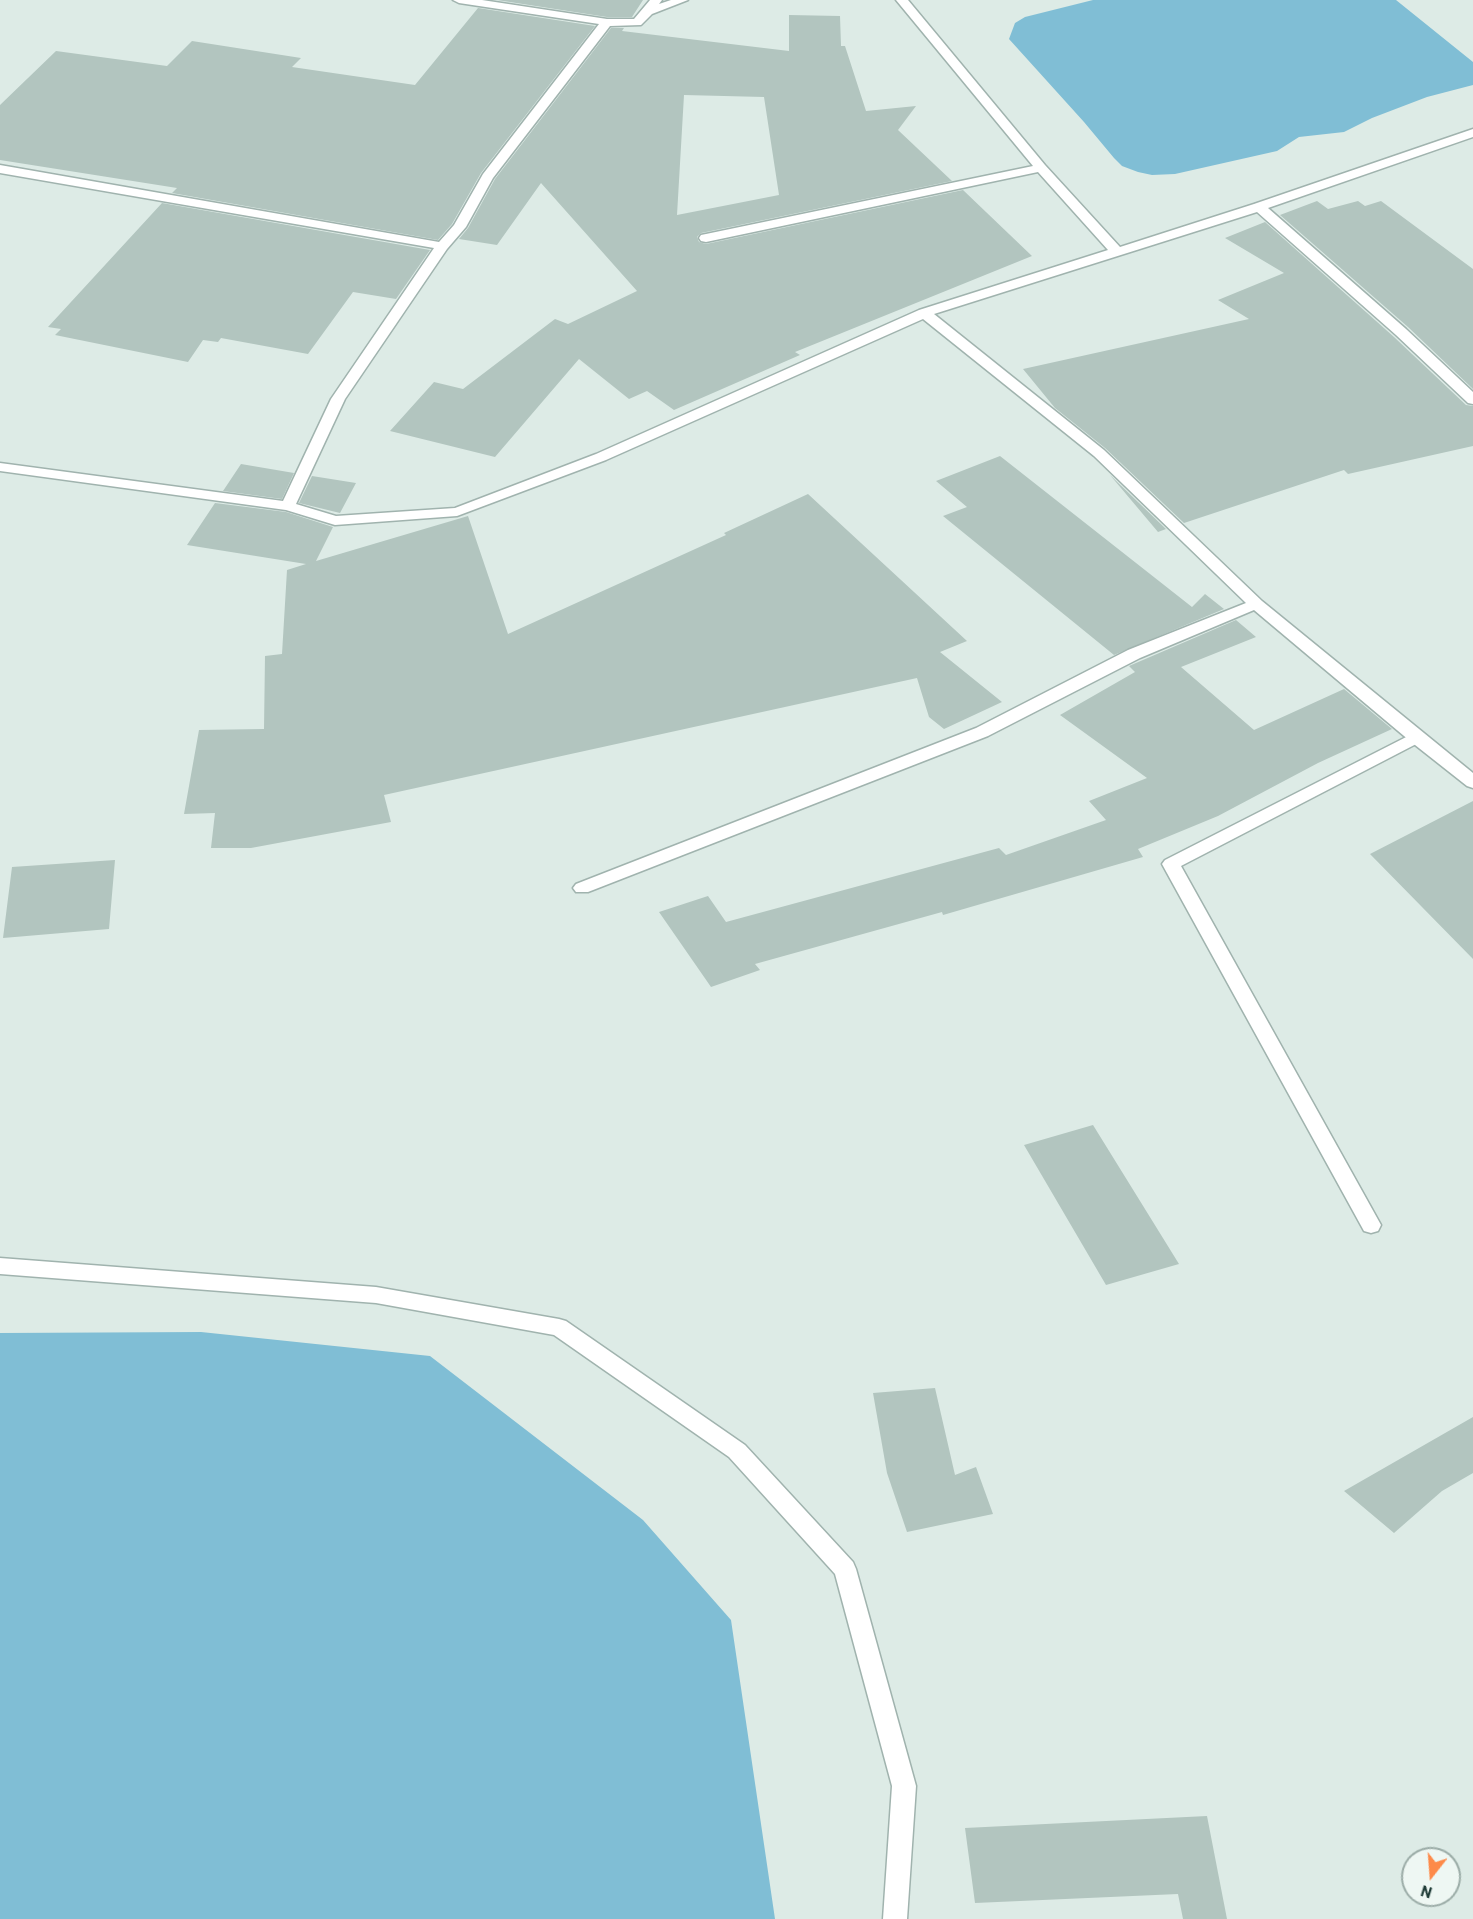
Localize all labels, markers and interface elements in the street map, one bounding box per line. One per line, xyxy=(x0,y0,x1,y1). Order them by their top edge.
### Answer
north arrow xyxy=(1401,1847,1461,1907)
text: N xyxy=(1418,1882,1434,1903)

